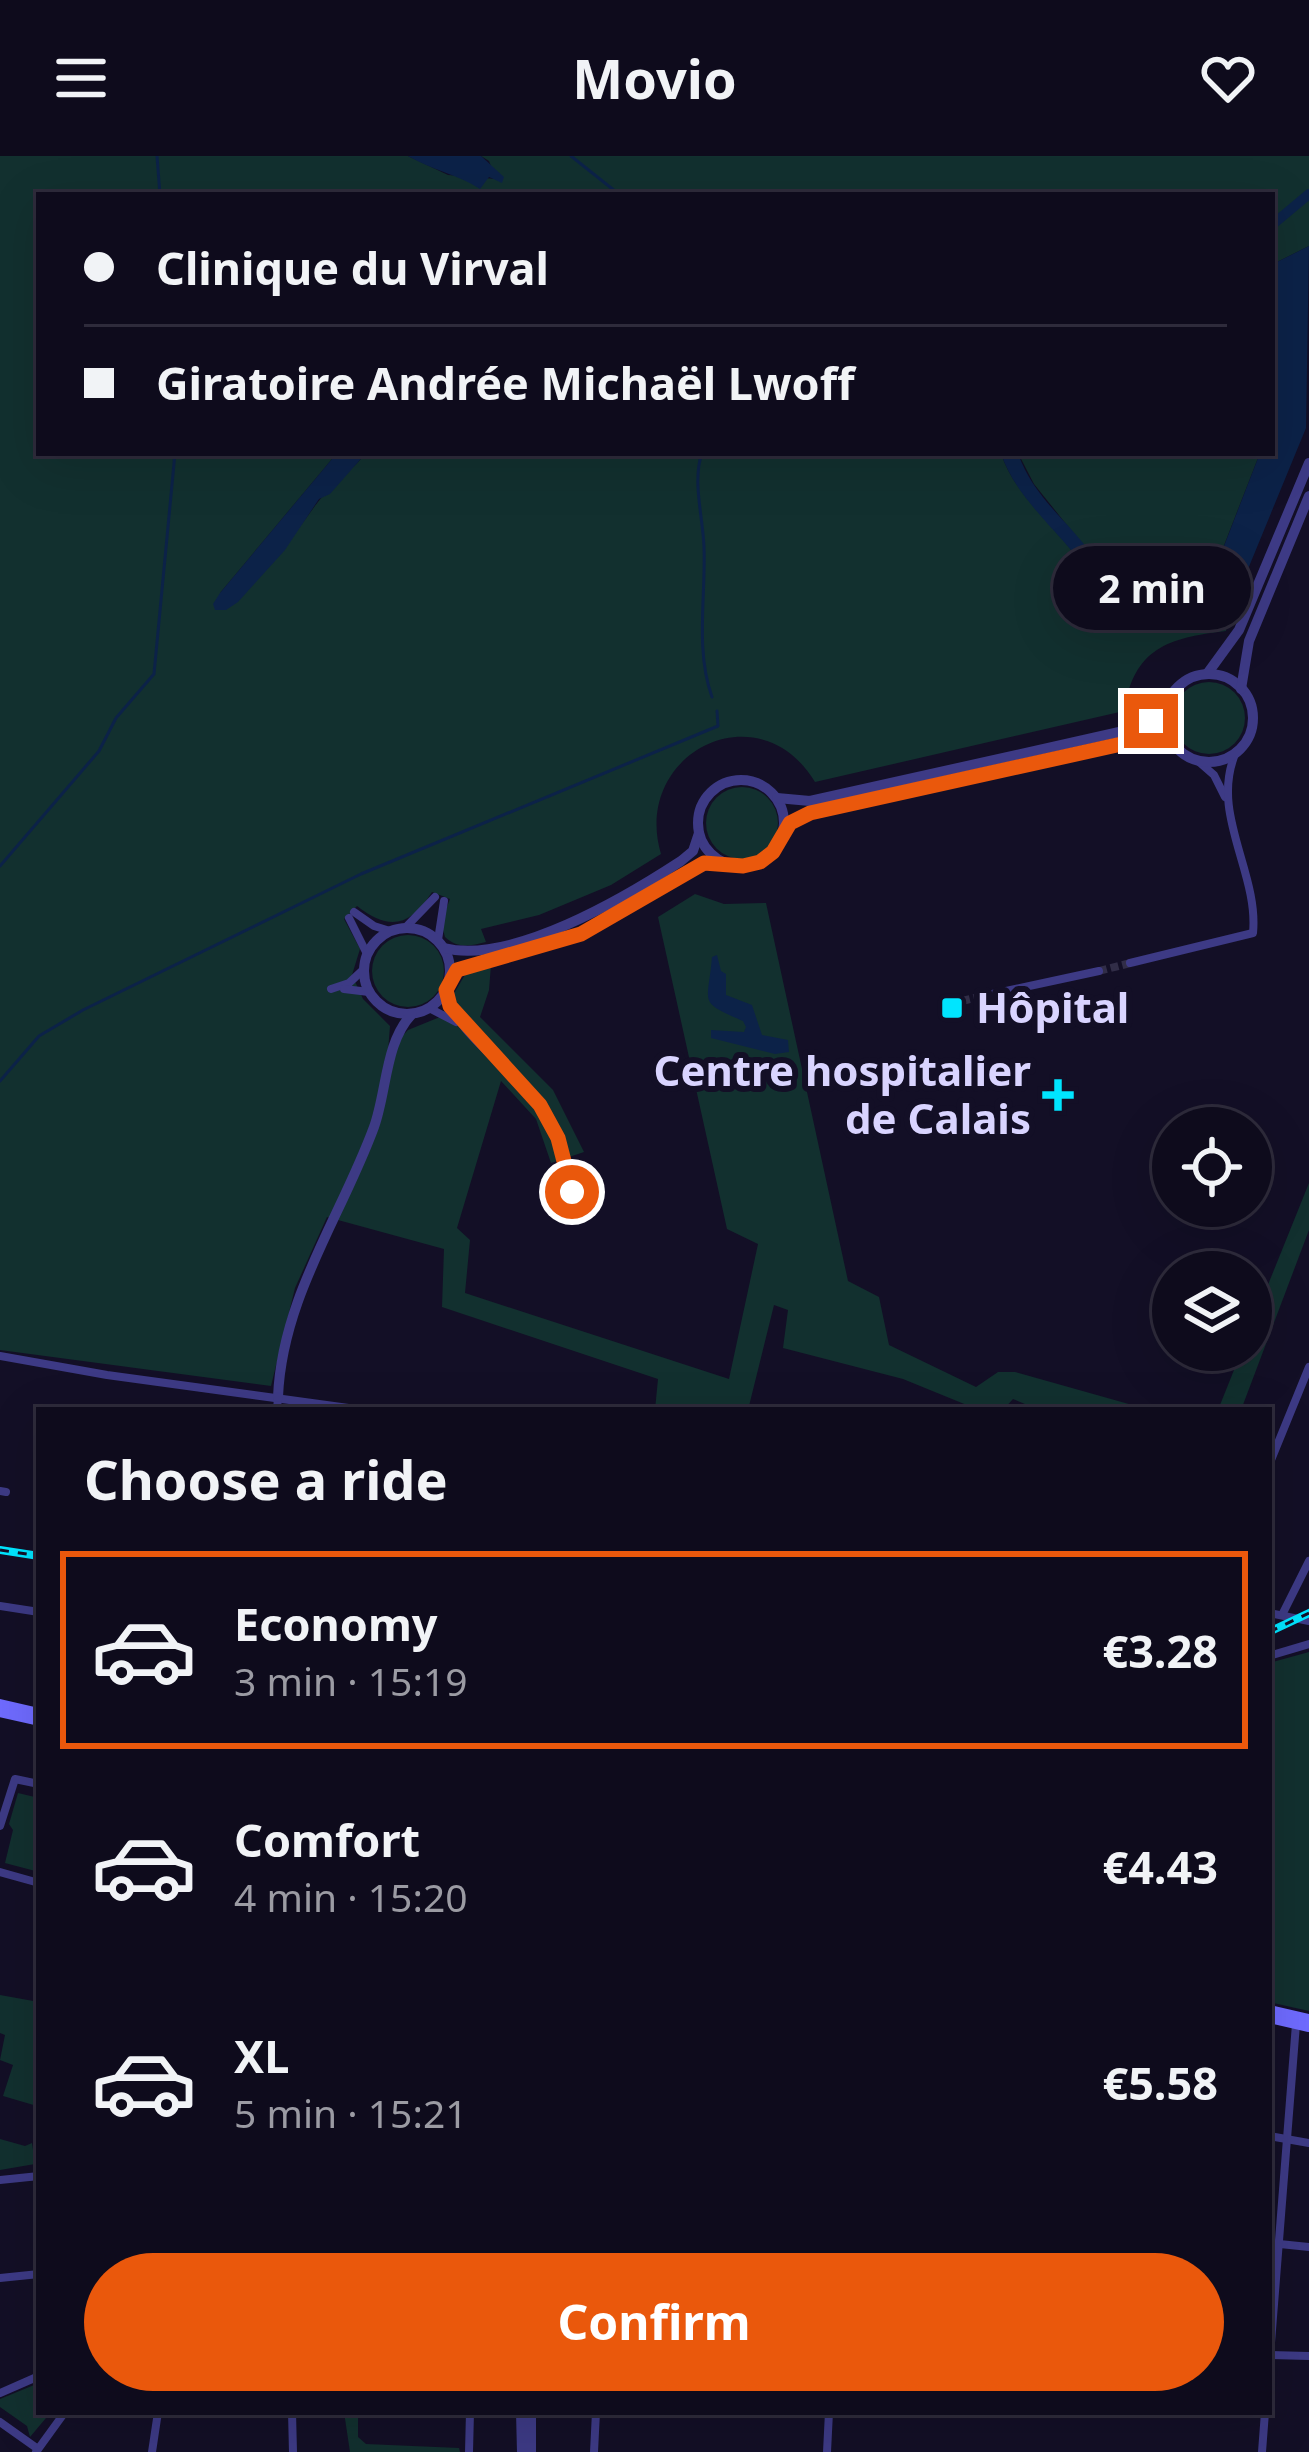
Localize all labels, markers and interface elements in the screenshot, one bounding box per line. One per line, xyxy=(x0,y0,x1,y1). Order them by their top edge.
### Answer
text: Movio xyxy=(572,41,737,115)
icon: menu xyxy=(48,45,114,111)
icon: heart xyxy=(1195,45,1261,111)
text: Clinique du Virval xyxy=(156,237,549,298)
text: Giratoire Andrée Michaël Lwoff xyxy=(156,352,854,413)
callout: 2 min xyxy=(1052,547,1250,631)
text: 2 min xyxy=(1098,561,1206,614)
route end xyxy=(1124,694,1178,748)
place label: Hôpital xyxy=(976,978,1129,1035)
marker: Hôpital xyxy=(939,995,965,1021)
place label: Centre hospitalier de Calais xyxy=(653,1041,1031,1146)
marker: Centre hospitalier de Calais xyxy=(1042,1079,1074,1111)
map controls xyxy=(1152,1107,1272,1371)
button: locate xyxy=(1152,1107,1272,1227)
route start xyxy=(545,1165,599,1219)
button: layers xyxy=(1152,1251,1272,1371)
text: Choose a ride xyxy=(84,1442,448,1516)
text: Economy xyxy=(234,1593,438,1654)
icon: car xyxy=(90,1596,198,1704)
text: €3.28 xyxy=(1102,1620,1218,1681)
text: 3 min · 15:19 xyxy=(234,1654,468,1707)
text: Comfort xyxy=(234,1809,420,1870)
icon: car xyxy=(90,1812,198,1920)
text: €4.43 xyxy=(1102,1836,1218,1897)
text: 4 min · 15:20 xyxy=(234,1870,468,1923)
text: XL xyxy=(234,2025,289,2086)
icon: car xyxy=(90,2028,198,2136)
text: €5.58 xyxy=(1102,2052,1218,2113)
text: 5 min · 15:21 xyxy=(234,2086,468,2139)
button: Confirm xyxy=(84,2253,1224,2391)

